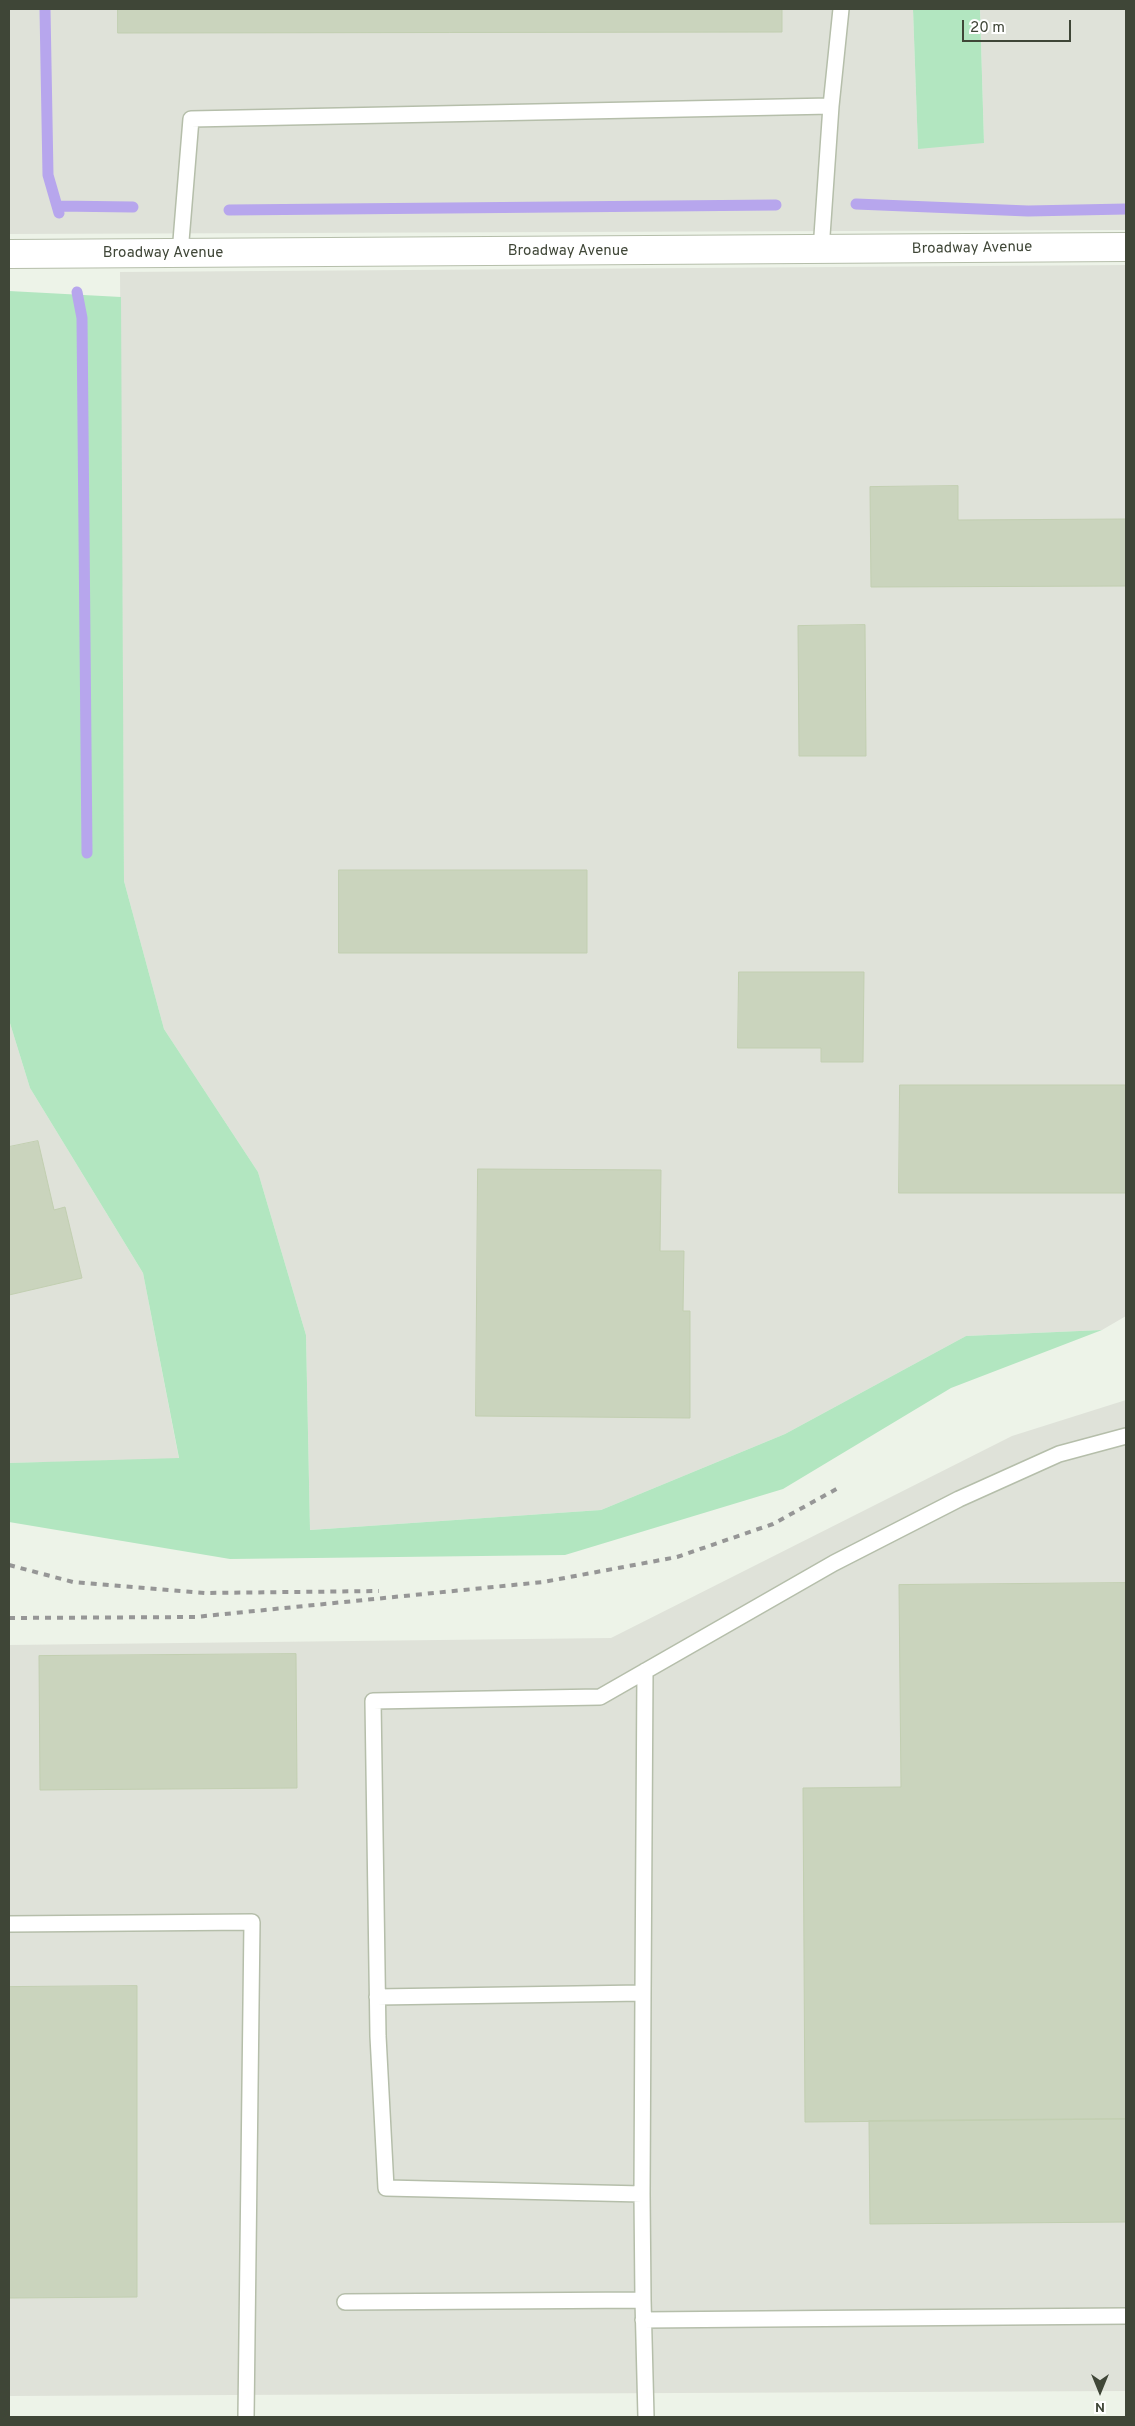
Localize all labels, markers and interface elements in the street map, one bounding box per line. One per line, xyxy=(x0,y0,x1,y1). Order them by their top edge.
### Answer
scale bar xyxy=(965,10,1074,42)
text: 20 m xyxy=(970,19,1005,38)
street label: Broadway Avenue xyxy=(912,239,1032,259)
street label: Broadway Avenue xyxy=(508,243,628,261)
street label: Broadway Avenue xyxy=(103,245,223,263)
north arrow xyxy=(1075,2366,1125,2416)
text: N xyxy=(1095,2398,1105,2415)

